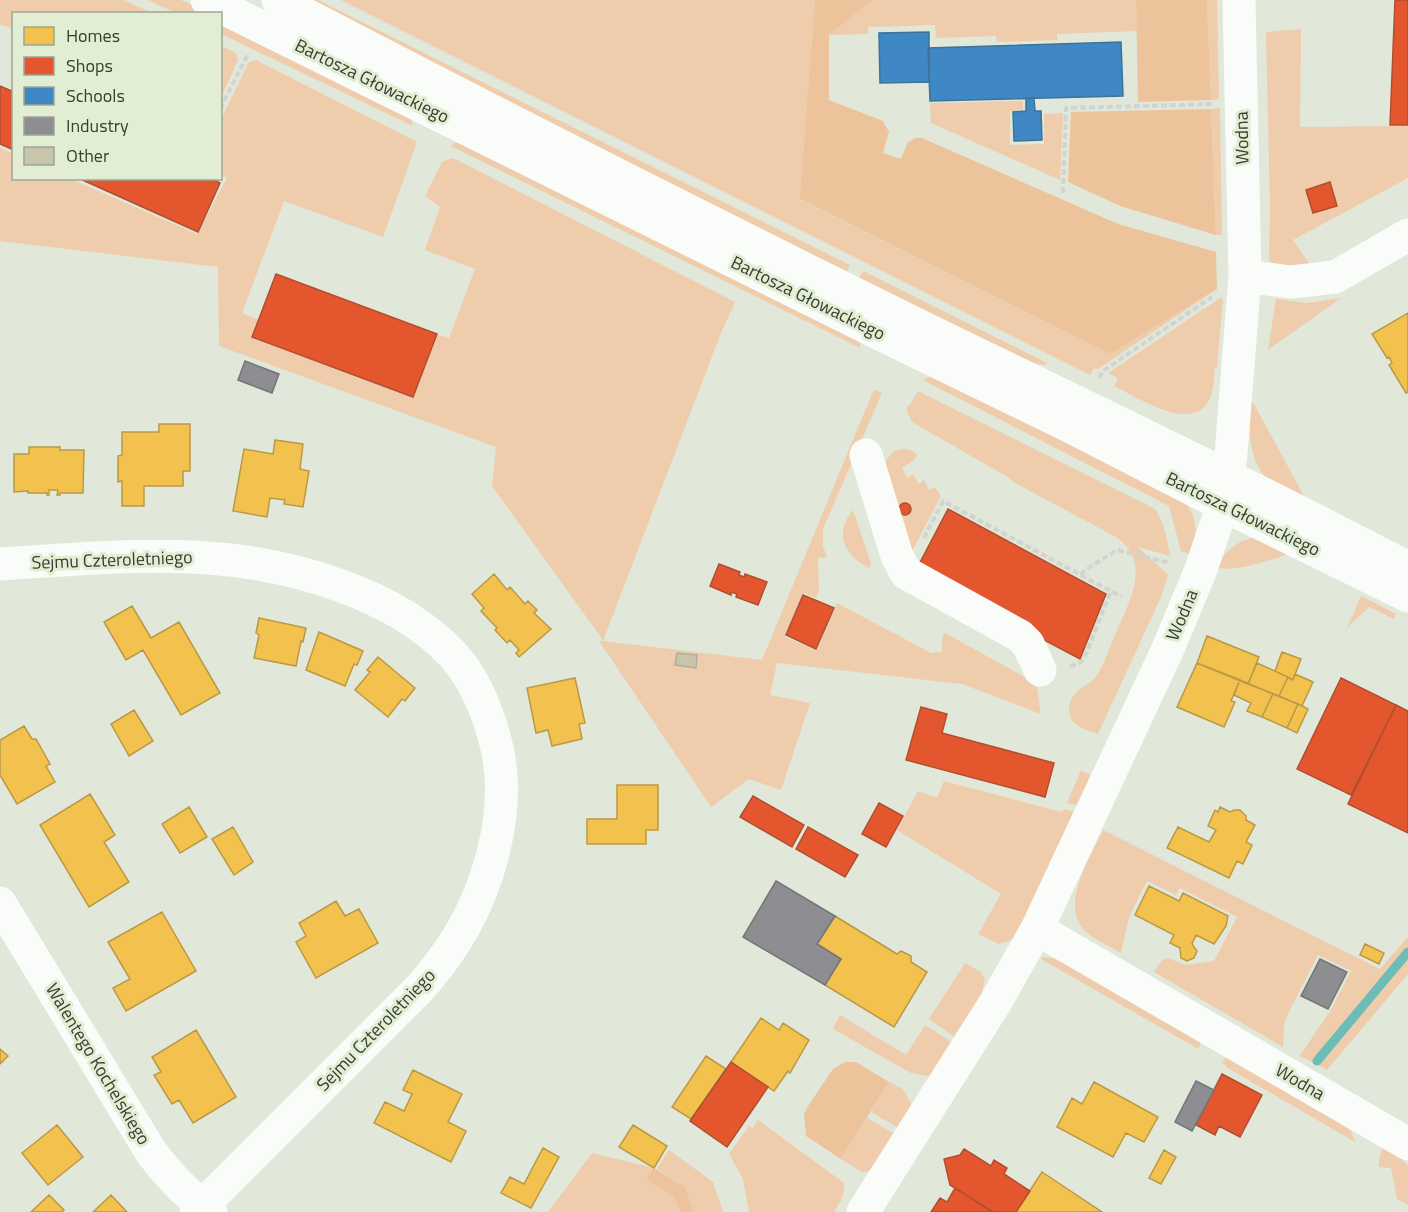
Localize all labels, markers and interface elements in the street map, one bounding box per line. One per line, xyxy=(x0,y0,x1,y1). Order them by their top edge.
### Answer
legend xyxy=(12,12,222,180)
text: Homes xyxy=(66,22,120,49)
street label: Bartosza Głowackiego xyxy=(290,31,454,130)
text: Shops xyxy=(66,52,113,79)
text: Schools xyxy=(66,82,125,109)
street label: Wodna xyxy=(1228,111,1255,165)
text: Industry xyxy=(66,112,129,139)
text: Other xyxy=(66,142,109,169)
street label: Bartosza Głowackiego xyxy=(726,248,890,347)
street label: Bartosza Głowackiego xyxy=(1161,464,1325,563)
street label: Sejmu Czteroletniego xyxy=(31,543,193,576)
street label: Wodna xyxy=(1159,585,1204,645)
street label: Sejmu Czteroletniego xyxy=(310,962,441,1097)
street label: Walentego Kochelskiego xyxy=(39,978,158,1150)
street label: Wodna xyxy=(1270,1057,1330,1107)

